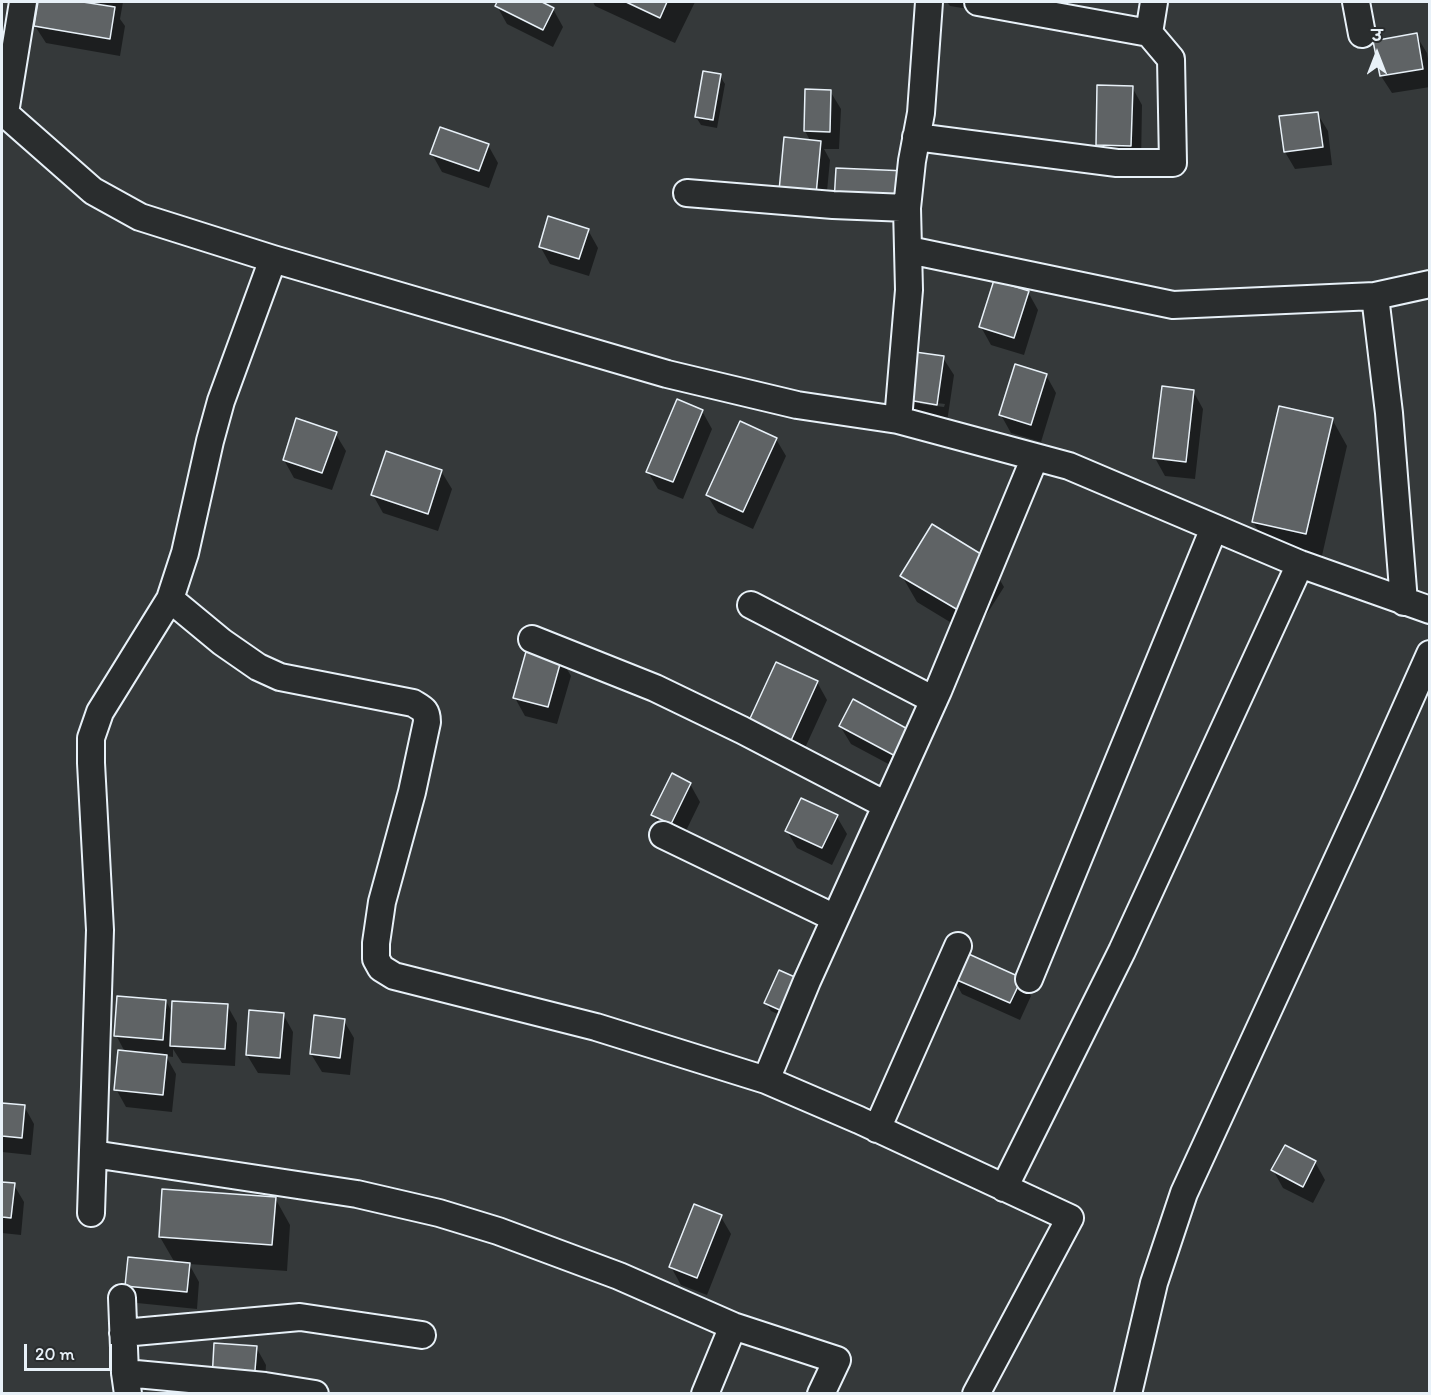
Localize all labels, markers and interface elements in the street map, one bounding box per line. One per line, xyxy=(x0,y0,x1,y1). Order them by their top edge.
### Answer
north arrow xyxy=(1347,24,1407,84)
text: उ xyxy=(1372,26,1382,45)
scale bar xyxy=(27,1332,116,1370)
text: 20 m xyxy=(35,1343,75,1365)

